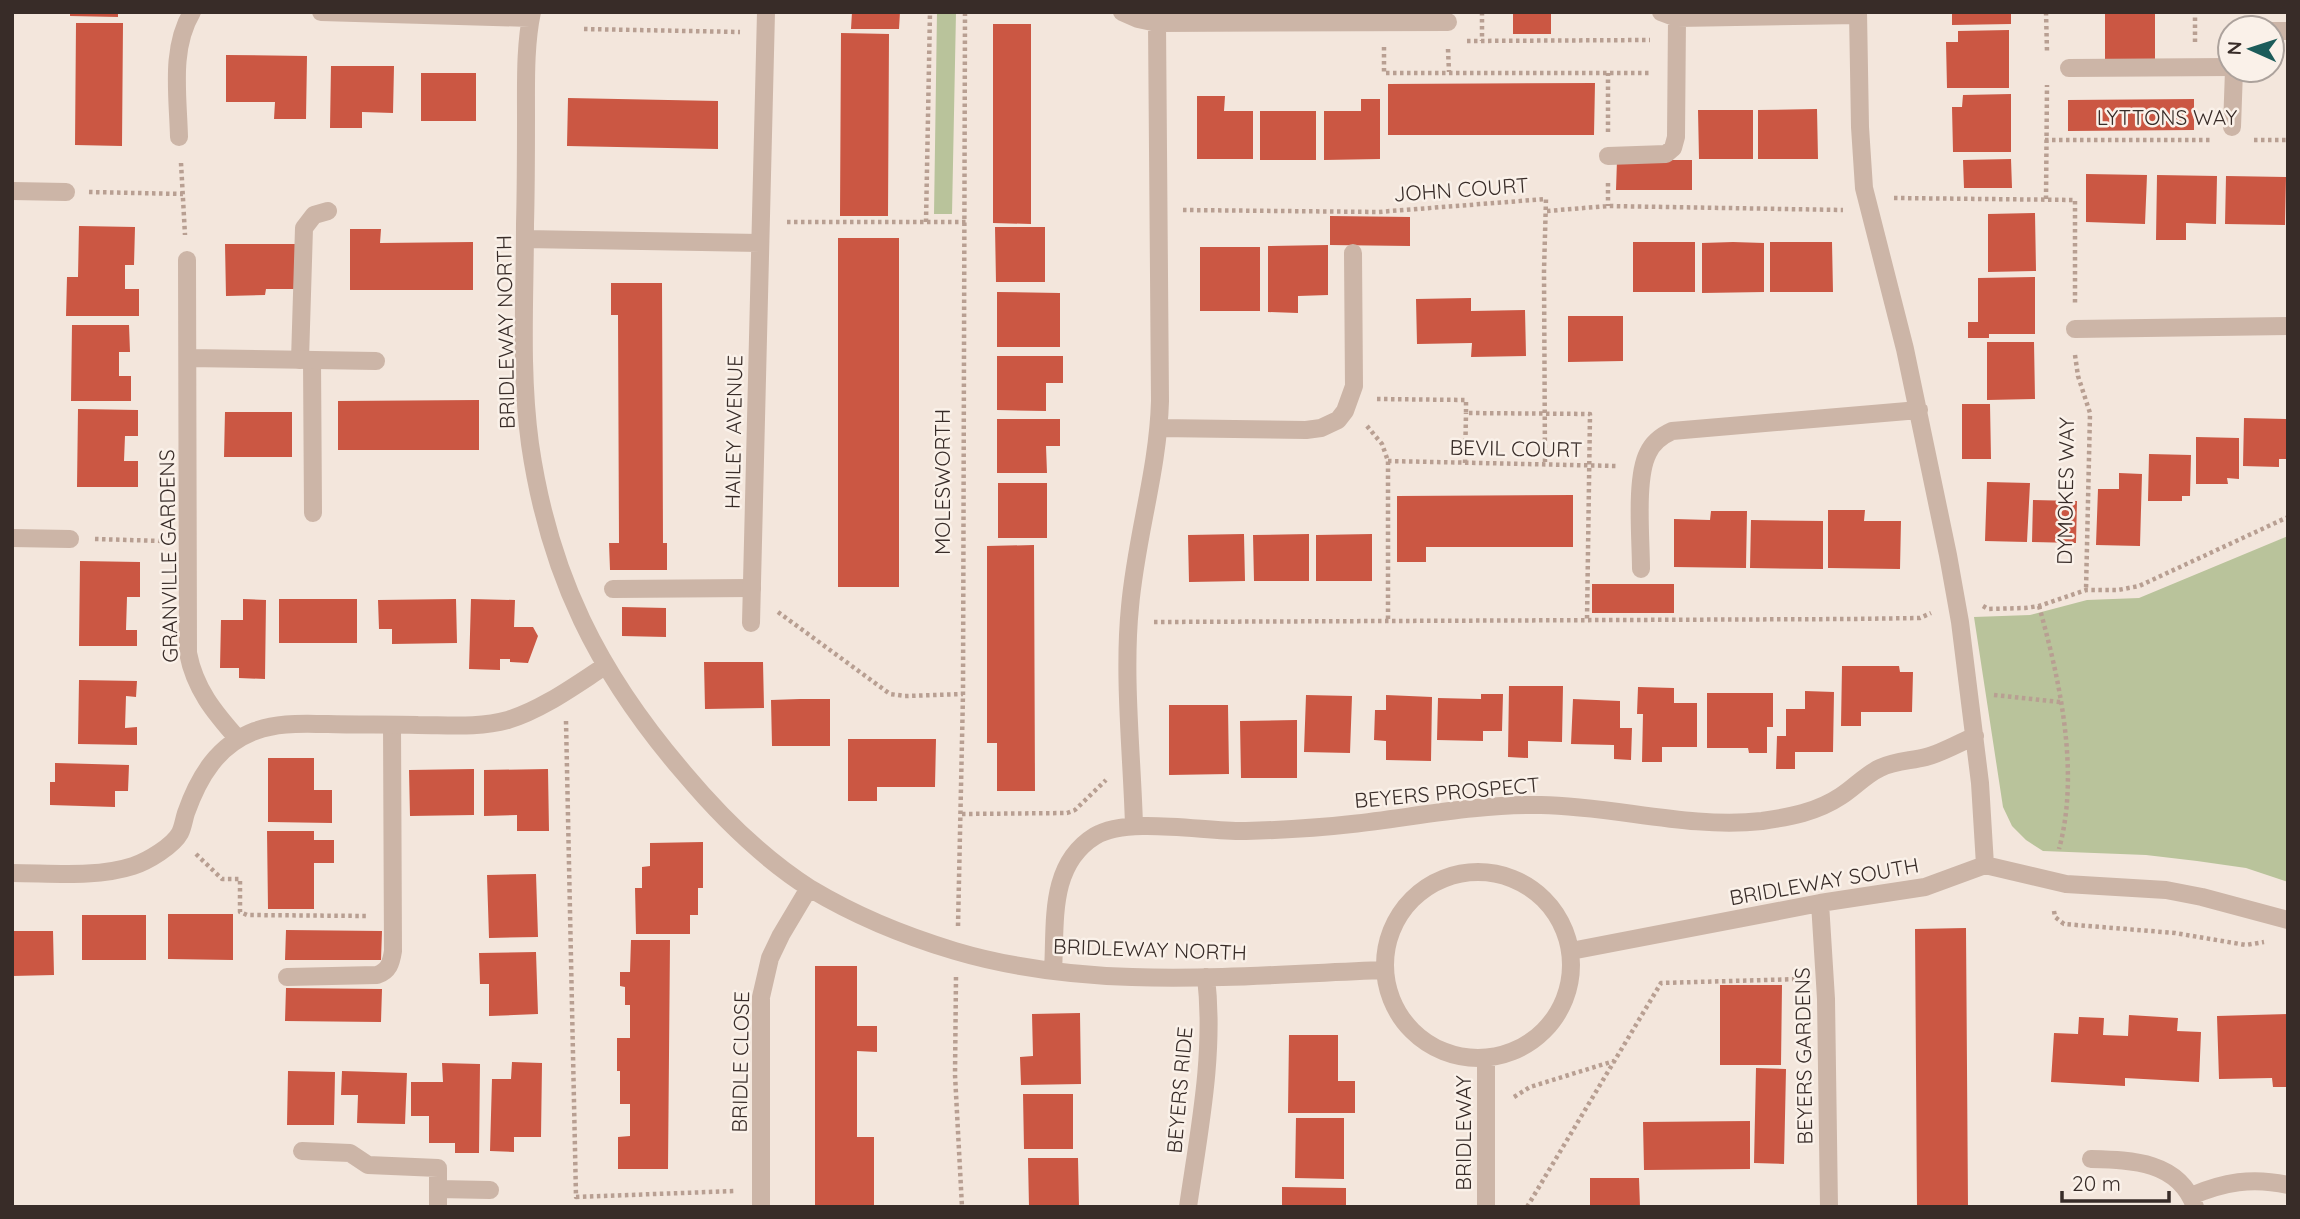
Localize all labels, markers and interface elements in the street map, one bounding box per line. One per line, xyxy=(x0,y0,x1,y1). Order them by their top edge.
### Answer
north arrow xyxy=(2216,14,2286,84)
text: N xyxy=(2222,41,2246,56)
street label: LYTTONS WAY xyxy=(2097,104,2238,130)
street label: JOHN COURT xyxy=(1393,171,1529,207)
street label: BRIDLEWAY NORTH xyxy=(490,235,520,429)
street label: HAILEY AVENUE xyxy=(719,355,747,509)
street label: MOLESWORTH xyxy=(929,409,955,555)
street label: DYMOKES WAY xyxy=(2051,417,2079,565)
street label: BEVIL COURT xyxy=(1449,434,1583,462)
street label: GRANVILLE GARDENS xyxy=(153,449,183,663)
street label: BEYERS PROSPECT xyxy=(1353,771,1541,813)
street label: BRIDLEWAY SOUTH xyxy=(1727,852,1921,910)
street label: BRIDLEWAY NORTH xyxy=(1053,933,1247,965)
street label: BEYERS GARDENS xyxy=(1788,967,1818,1145)
street label: BRIDLE CLOSE xyxy=(726,991,754,1133)
street label: BEYERS RIDE xyxy=(1161,1025,1197,1155)
street label: BRIDLEWAY xyxy=(1450,1075,1476,1191)
scale bar xyxy=(2062,1160,2169,1204)
text: 20 m xyxy=(2072,1170,2121,1196)

